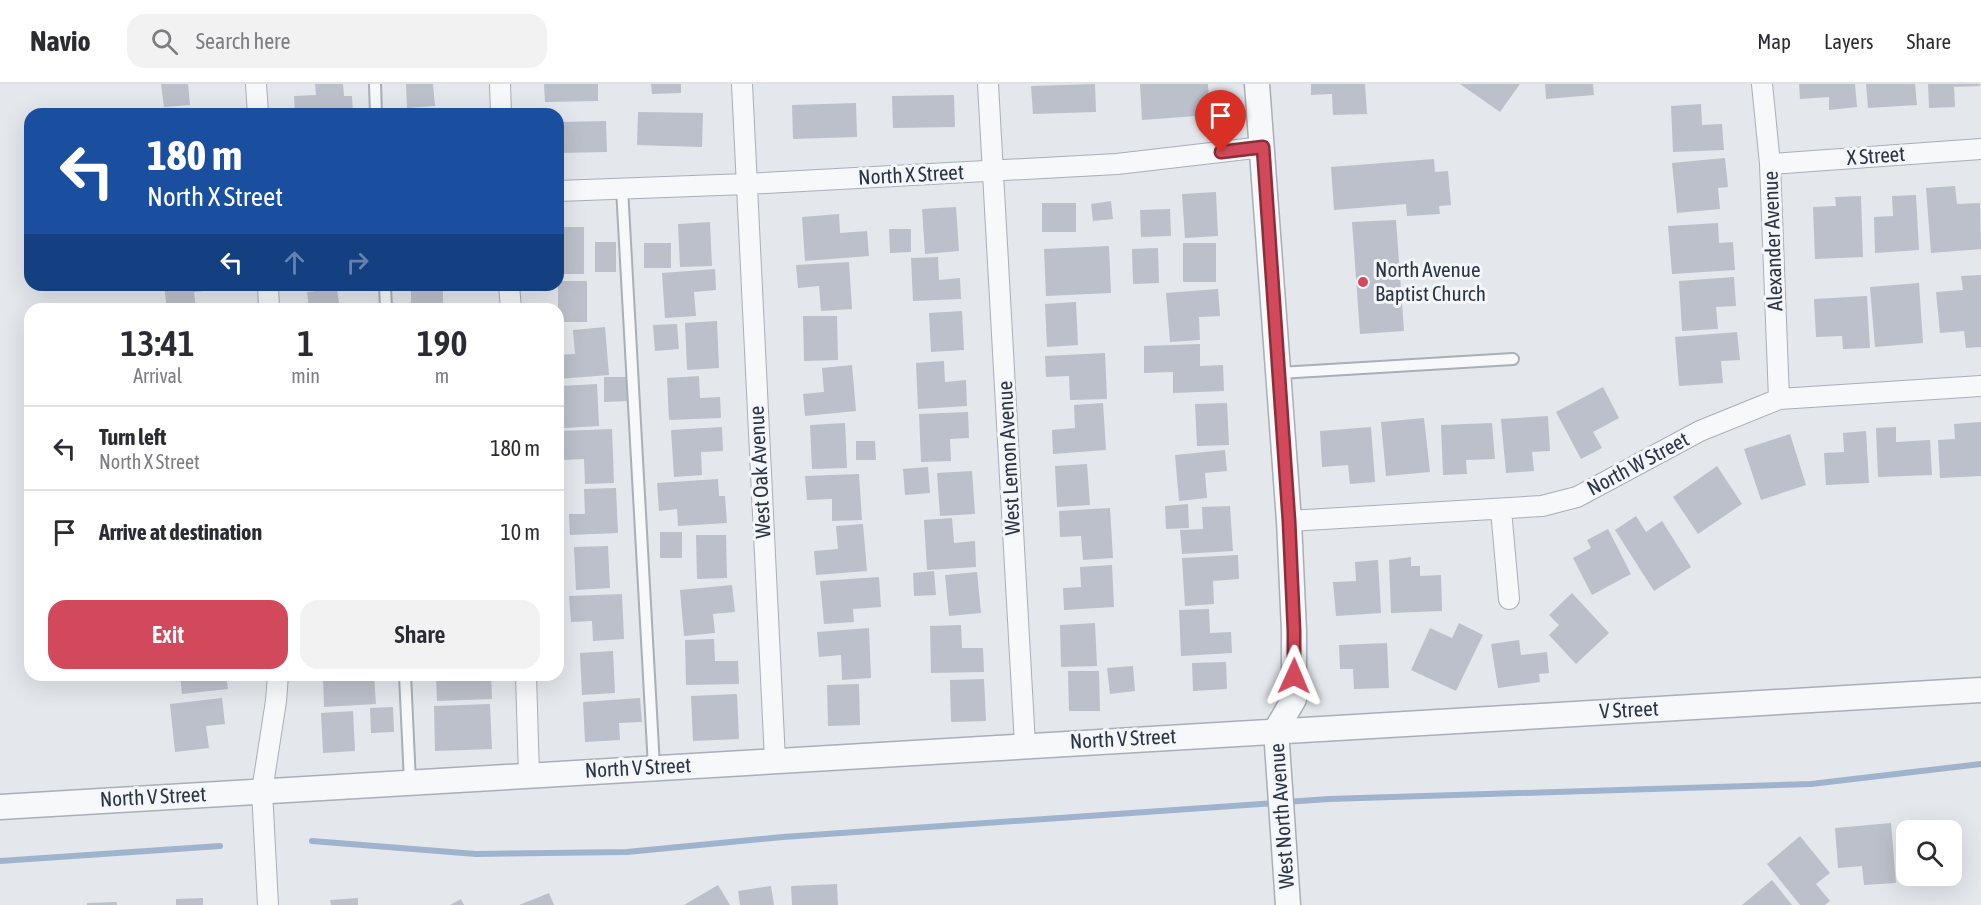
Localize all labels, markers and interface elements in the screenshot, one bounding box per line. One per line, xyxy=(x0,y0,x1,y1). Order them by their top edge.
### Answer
search box xyxy=(127,14,547,68)
text: Navio xyxy=(30,25,91,57)
icon: search xyxy=(148,25,181,58)
text: Search here xyxy=(196,28,291,54)
text: Map xyxy=(1757,29,1791,53)
text: Layers xyxy=(1824,29,1874,53)
text: Share xyxy=(1907,29,1951,53)
pin xyxy=(1195,90,1246,152)
icon: arrive xyxy=(1204,99,1237,132)
text: 180 m xyxy=(147,131,242,179)
icon: left xyxy=(48,132,126,210)
street label: X Street xyxy=(1846,141,1906,169)
street label: North X Street xyxy=(858,159,964,189)
street label: Alexander Avenue xyxy=(1758,171,1786,311)
text: North X Street xyxy=(147,181,283,212)
icon: left xyxy=(215,246,248,279)
icon: ahead xyxy=(278,246,311,279)
icon: right xyxy=(341,246,374,279)
place label: North Avenue Baptist Church xyxy=(1375,257,1486,305)
marker: North Avenue Baptist Church xyxy=(1356,275,1370,289)
text: 13:41 xyxy=(121,322,195,364)
text: 1 xyxy=(297,322,314,364)
text: 190 xyxy=(417,322,467,364)
text: Arrival xyxy=(133,364,182,387)
text: min xyxy=(291,364,320,387)
text: m xyxy=(435,364,449,387)
street label: West Lemon Avenue xyxy=(992,380,1024,536)
street label: West Oak Avenue xyxy=(744,405,774,539)
text: Turn left xyxy=(99,424,166,450)
street label: North W Street xyxy=(1583,426,1692,500)
icon: left xyxy=(48,432,81,465)
text: 180 m xyxy=(490,435,540,461)
text: North X Street xyxy=(99,450,200,473)
icon: arrive xyxy=(48,516,81,549)
text: Arrive at destination xyxy=(99,519,262,545)
text: 10 m xyxy=(500,519,540,545)
button: Exit xyxy=(48,600,288,669)
button: Share xyxy=(300,600,540,669)
position arrow xyxy=(1262,644,1326,708)
street label: V Street xyxy=(1599,695,1659,723)
street label: North V Street xyxy=(1069,723,1177,753)
street label: West North Avenue xyxy=(1264,742,1298,890)
street label: North V Street xyxy=(584,752,692,782)
street label: North V Street xyxy=(99,781,207,811)
map controls xyxy=(1896,820,1962,886)
button: search xyxy=(1896,820,1962,886)

